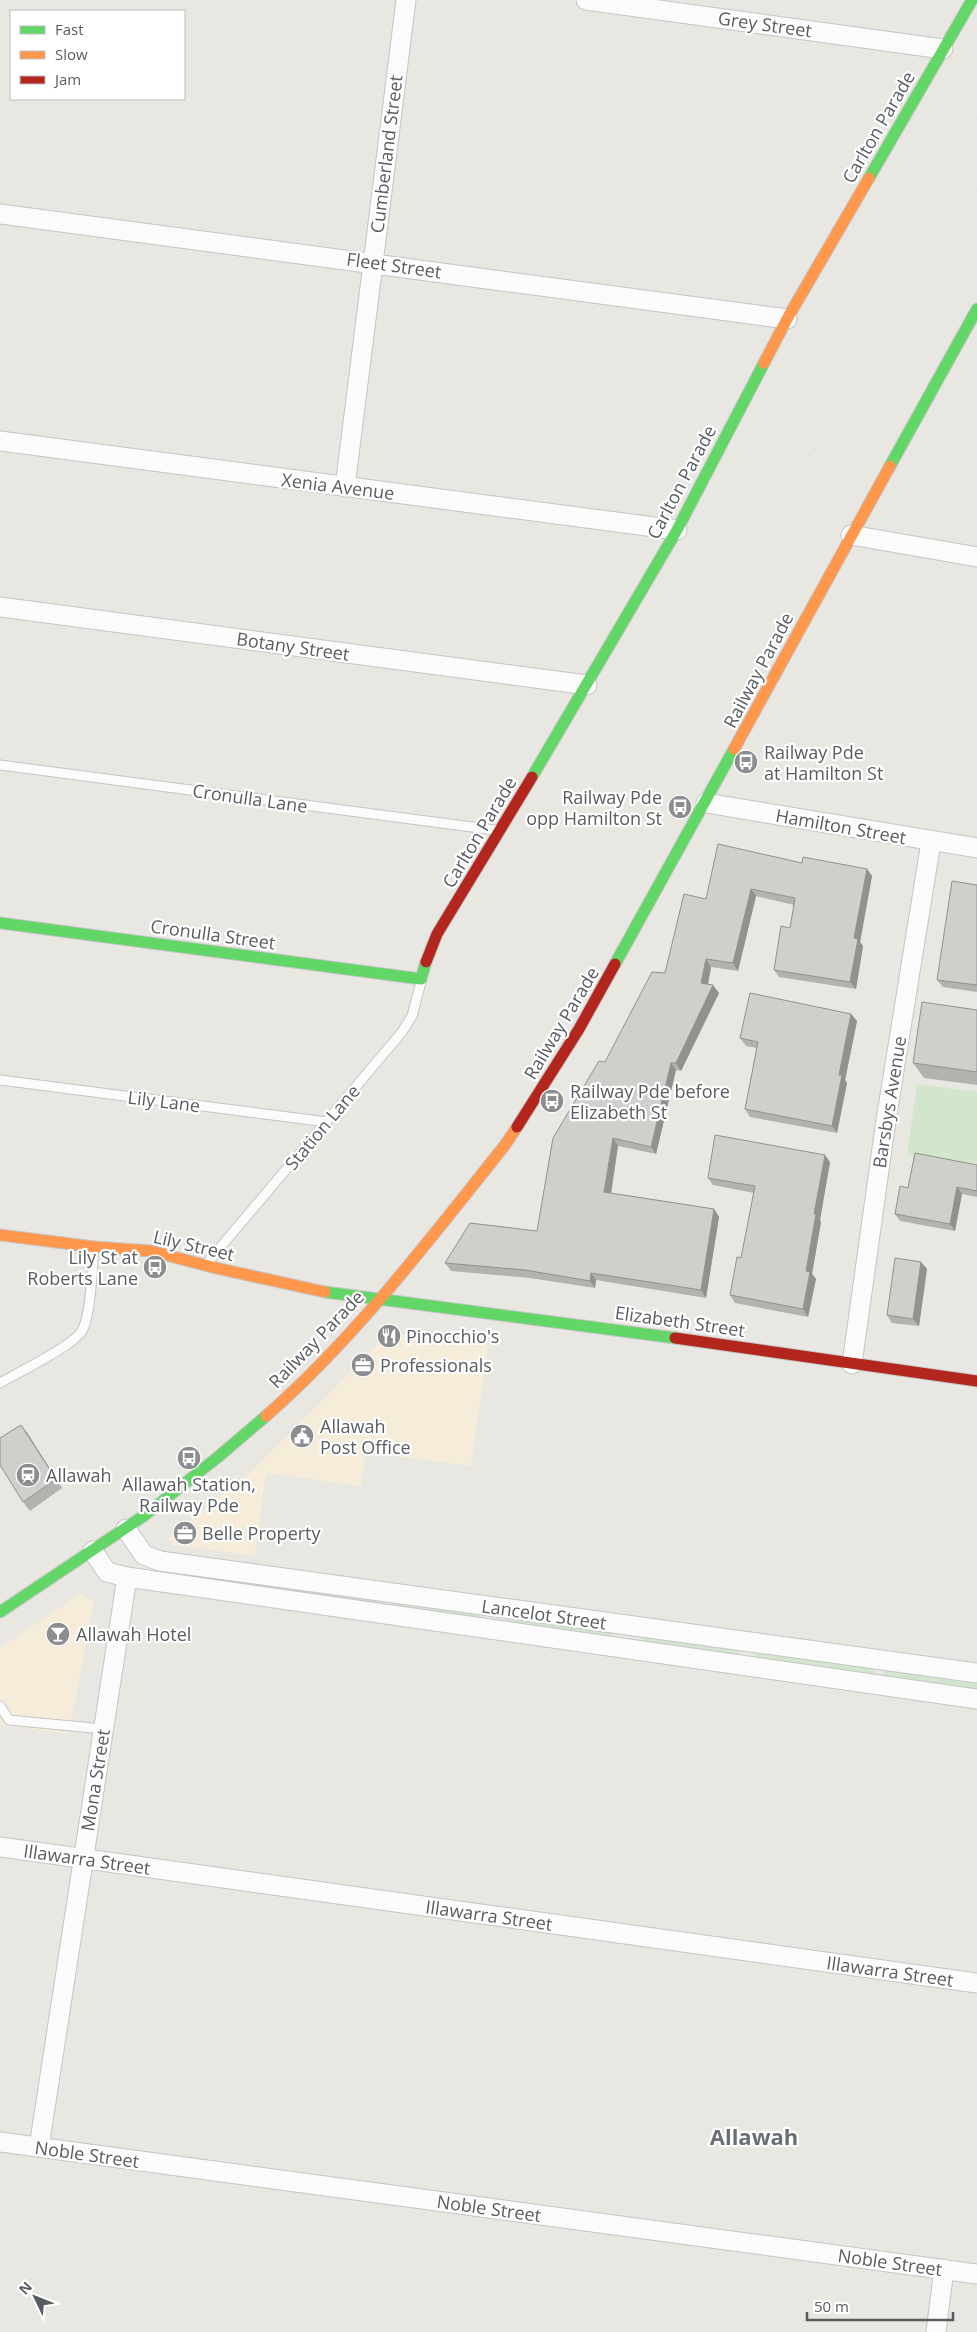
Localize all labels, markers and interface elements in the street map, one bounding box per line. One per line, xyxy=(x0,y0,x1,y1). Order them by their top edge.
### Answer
street label: Grey Street xyxy=(717,6,813,42)
legend xyxy=(10,10,185,100)
text: Fast xyxy=(55,19,84,39)
text: Slow xyxy=(55,44,88,64)
street label: Carlton Parade xyxy=(836,67,920,187)
text: Jam xyxy=(53,69,81,89)
street label: Cumberland Street xyxy=(364,74,408,234)
street label: Fleet Street xyxy=(345,246,443,284)
street label: Carlton Parade xyxy=(641,421,721,543)
street label: Xenia Avenue xyxy=(280,467,396,505)
street label: Railway Parade xyxy=(718,608,798,732)
street label: Botany Street xyxy=(235,626,351,666)
place label: Railway Pde at Hamilton St xyxy=(764,740,883,785)
bus stop icon: Railway Pde at Hamilton St xyxy=(733,749,759,775)
street label: Carlton Parade xyxy=(436,772,522,892)
street label: Cronulla Lane xyxy=(191,778,309,818)
place label: Railway Pde opp Hamilton St xyxy=(526,785,662,830)
bus stop icon: Railway Pde opp Hamilton St xyxy=(667,794,693,820)
street label: Hamilton Street xyxy=(774,803,908,849)
street label: Cronulla Street xyxy=(149,913,277,955)
street label: Railway Parade xyxy=(518,962,604,1084)
street label: Barsbys Avenue xyxy=(867,1034,911,1170)
street label: Station Lane xyxy=(279,1079,365,1175)
place label: Railway Pde before Elizabeth St xyxy=(570,1079,730,1124)
street label: Lily Lane xyxy=(126,1085,202,1117)
bus stop icon: Railway Pde before Elizabeth St xyxy=(539,1088,565,1114)
street label: Lily Street xyxy=(151,1224,237,1266)
place label: Lily St at Roberts Lane xyxy=(27,1245,138,1290)
bus stop icon: Lily St at Roberts Lane xyxy=(142,1254,168,1280)
street label: Railway Parade xyxy=(263,1285,369,1393)
street label: Elizabeth Street xyxy=(613,1300,747,1342)
restaurant icon: Pinocchio's xyxy=(376,1323,402,1349)
place label: Pinocchio's xyxy=(406,1324,499,1348)
office icon: Professionals xyxy=(350,1352,376,1378)
place label: Professionals xyxy=(380,1353,492,1377)
place label: Allawah Post Office xyxy=(320,1414,411,1459)
public building icon: Allawah Post Office xyxy=(289,1423,315,1449)
bus stop icon: Allawah Station, Railway Pde xyxy=(176,1445,202,1471)
station icon: Allawah xyxy=(15,1462,41,1488)
place label: Allawah xyxy=(46,1463,111,1487)
place label: Allawah Station, Railway Pde xyxy=(122,1472,256,1517)
office icon: Belle Property xyxy=(172,1520,198,1546)
place label: Belle Property xyxy=(202,1521,322,1545)
street label: Lancelot Street xyxy=(480,1593,608,1635)
bar icon: Allawah Hotel xyxy=(45,1621,71,1647)
place label: Allawah Hotel xyxy=(76,1622,191,1646)
street label: Mona Street xyxy=(75,1727,115,1833)
street label: Illawarra Street xyxy=(22,1838,152,1880)
street label: Illawarra Street xyxy=(424,1894,554,1936)
street label: Illawarra Street xyxy=(825,1950,955,1992)
district label: Allawah xyxy=(710,2121,798,2151)
street label: Noble Street xyxy=(33,2135,141,2173)
street label: Noble Street xyxy=(435,2189,543,2227)
street label: Noble Street xyxy=(836,2243,944,2281)
north arrow xyxy=(10,2272,60,2322)
text: N xyxy=(14,2277,36,2298)
scale bar xyxy=(807,2290,953,2322)
text: 50 m xyxy=(814,2296,849,2316)

